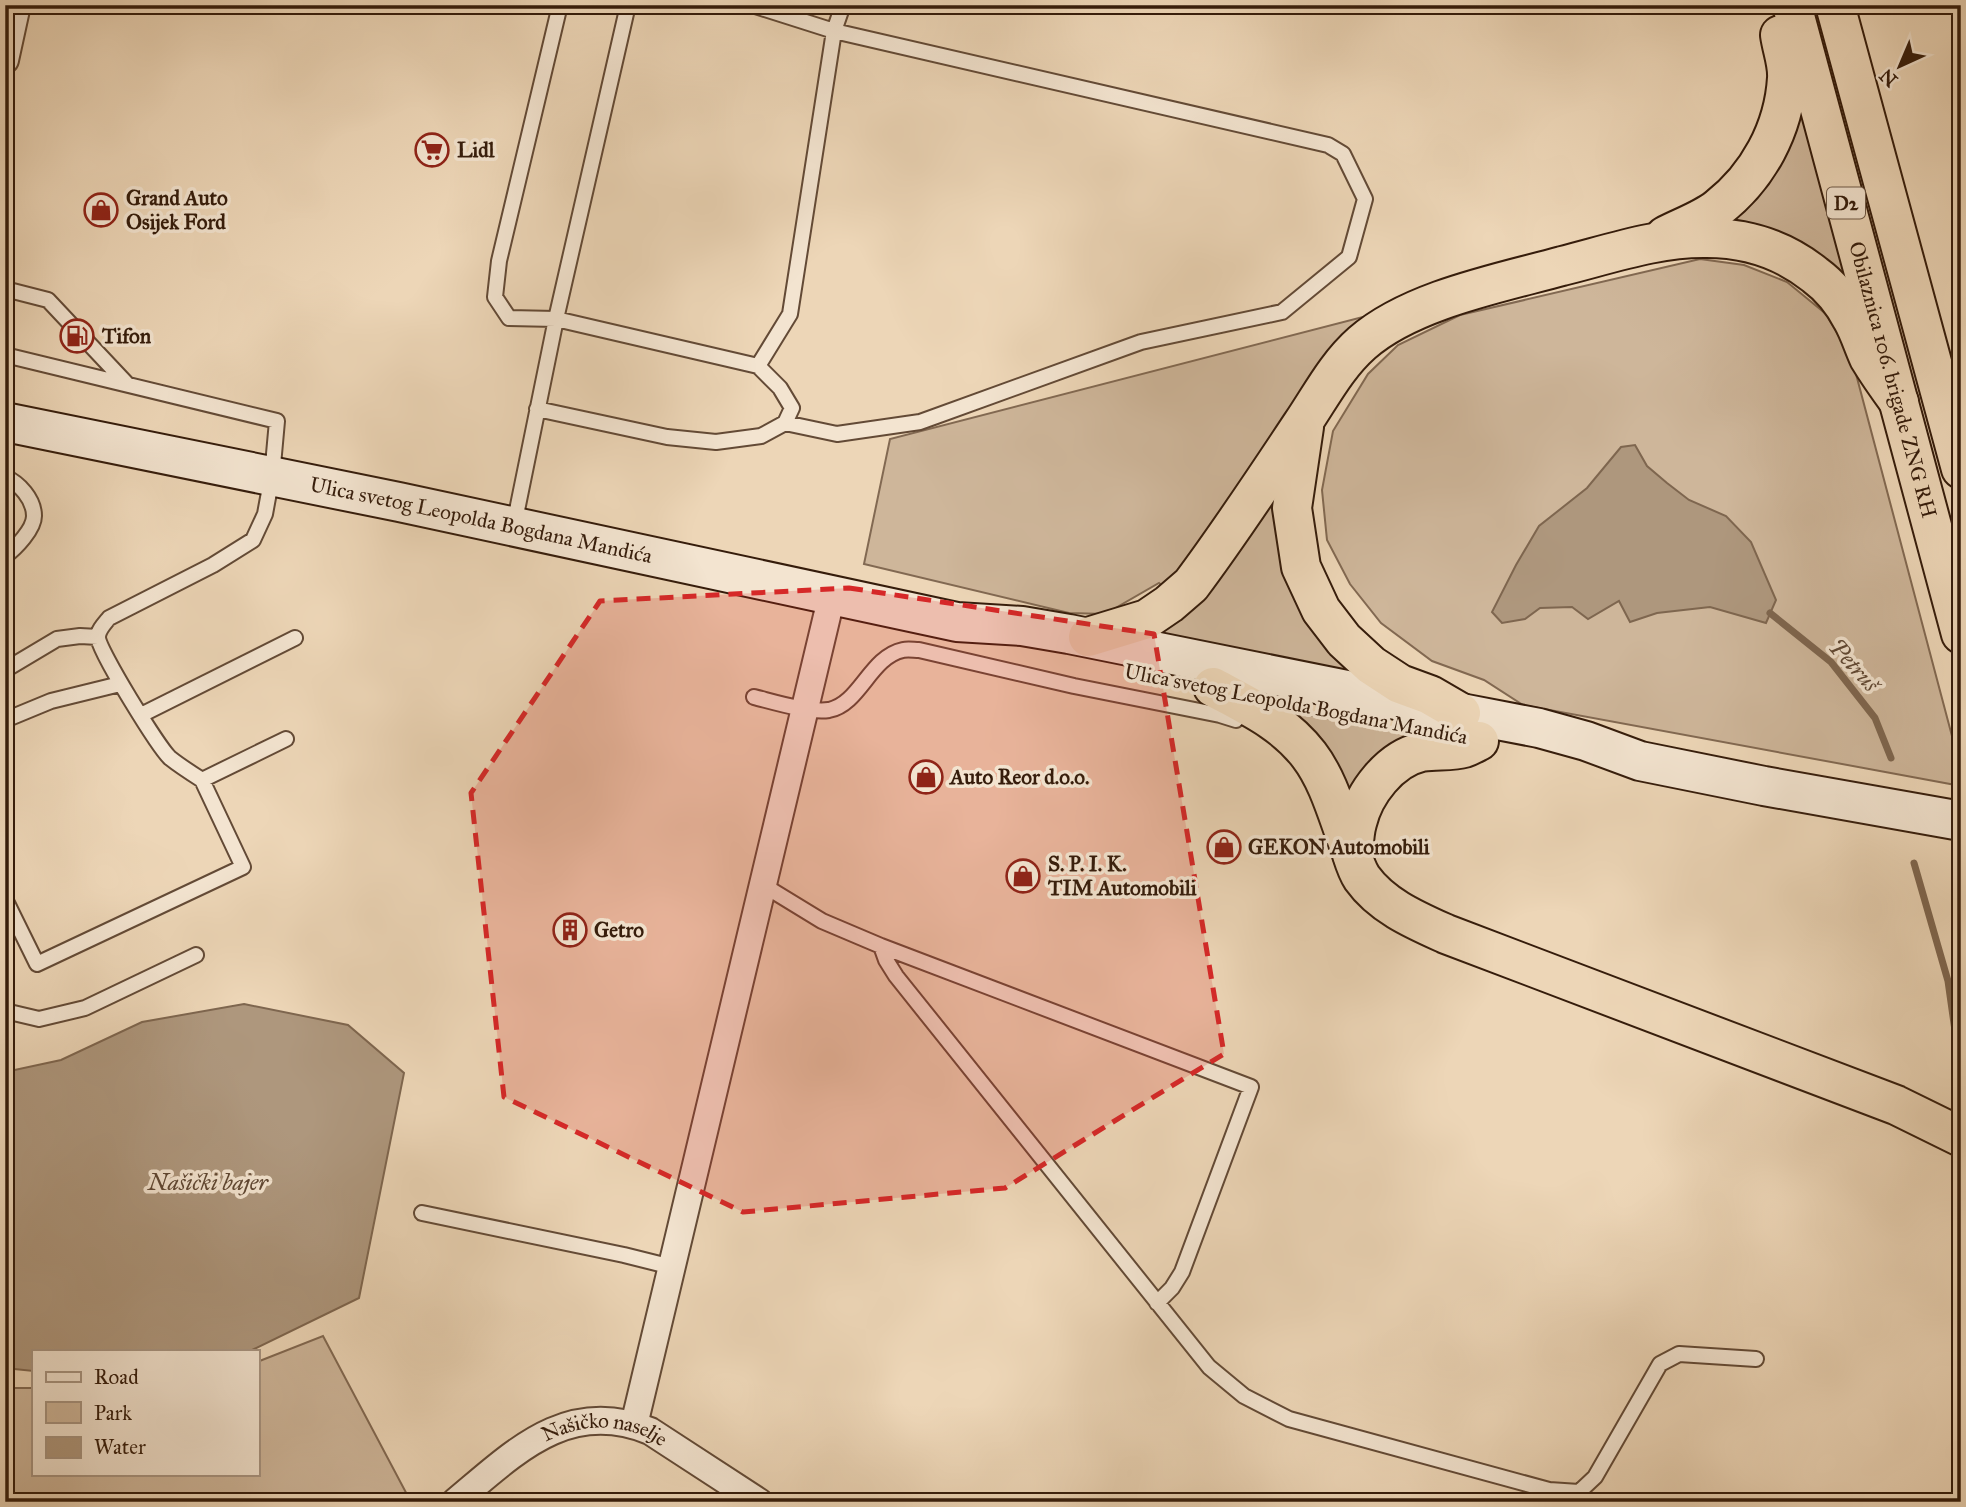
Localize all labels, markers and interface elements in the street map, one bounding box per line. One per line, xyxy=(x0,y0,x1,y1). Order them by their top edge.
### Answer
north arrow xyxy=(1864,32,1934,102)
text: N xyxy=(1875,64,1902,92)
supermarket icon: Lidl xyxy=(413,131,451,169)
place label: Lidl xyxy=(457,137,496,163)
place label: Grand Auto Osijek Ford xyxy=(126,185,228,235)
road number: D2 xyxy=(1827,188,1865,218)
shop icon: Grand Auto Osijek Ford xyxy=(82,191,120,229)
street label: Obilaznica 106. brigade ZNG RH xyxy=(1843,238,1942,521)
fuel station icon: Tifon xyxy=(58,317,96,355)
place label: Tifon xyxy=(101,323,152,349)
street label: Ulica svetog Leopolda Bogdana Mandića xyxy=(308,471,655,569)
water label: Petruš xyxy=(1823,633,1887,700)
street label: Ulica svetog Leopolda Bogdana Mandića xyxy=(1122,658,1470,750)
shop icon: Auto Reor d.o.o. xyxy=(907,758,945,796)
place label: Auto Reor d.o.o. xyxy=(948,764,1089,790)
shop icon: GEKON Automobili xyxy=(1205,828,1243,866)
place label: GEKON Automobili xyxy=(1248,834,1430,860)
place label: S. P. I. K. TIM Automobili xyxy=(1047,851,1197,901)
shop icon: S. P. I. K. TIM Automobili xyxy=(1004,857,1042,895)
building icon: Getro xyxy=(551,911,589,949)
place label: Getro xyxy=(594,917,644,943)
water label: Našički bajer xyxy=(146,1168,269,1196)
legend xyxy=(32,1350,259,1476)
text: Road xyxy=(94,1364,139,1390)
text: Park xyxy=(94,1400,132,1426)
street label: Našičko naselje xyxy=(537,1407,673,1452)
text: Water xyxy=(94,1434,146,1460)

